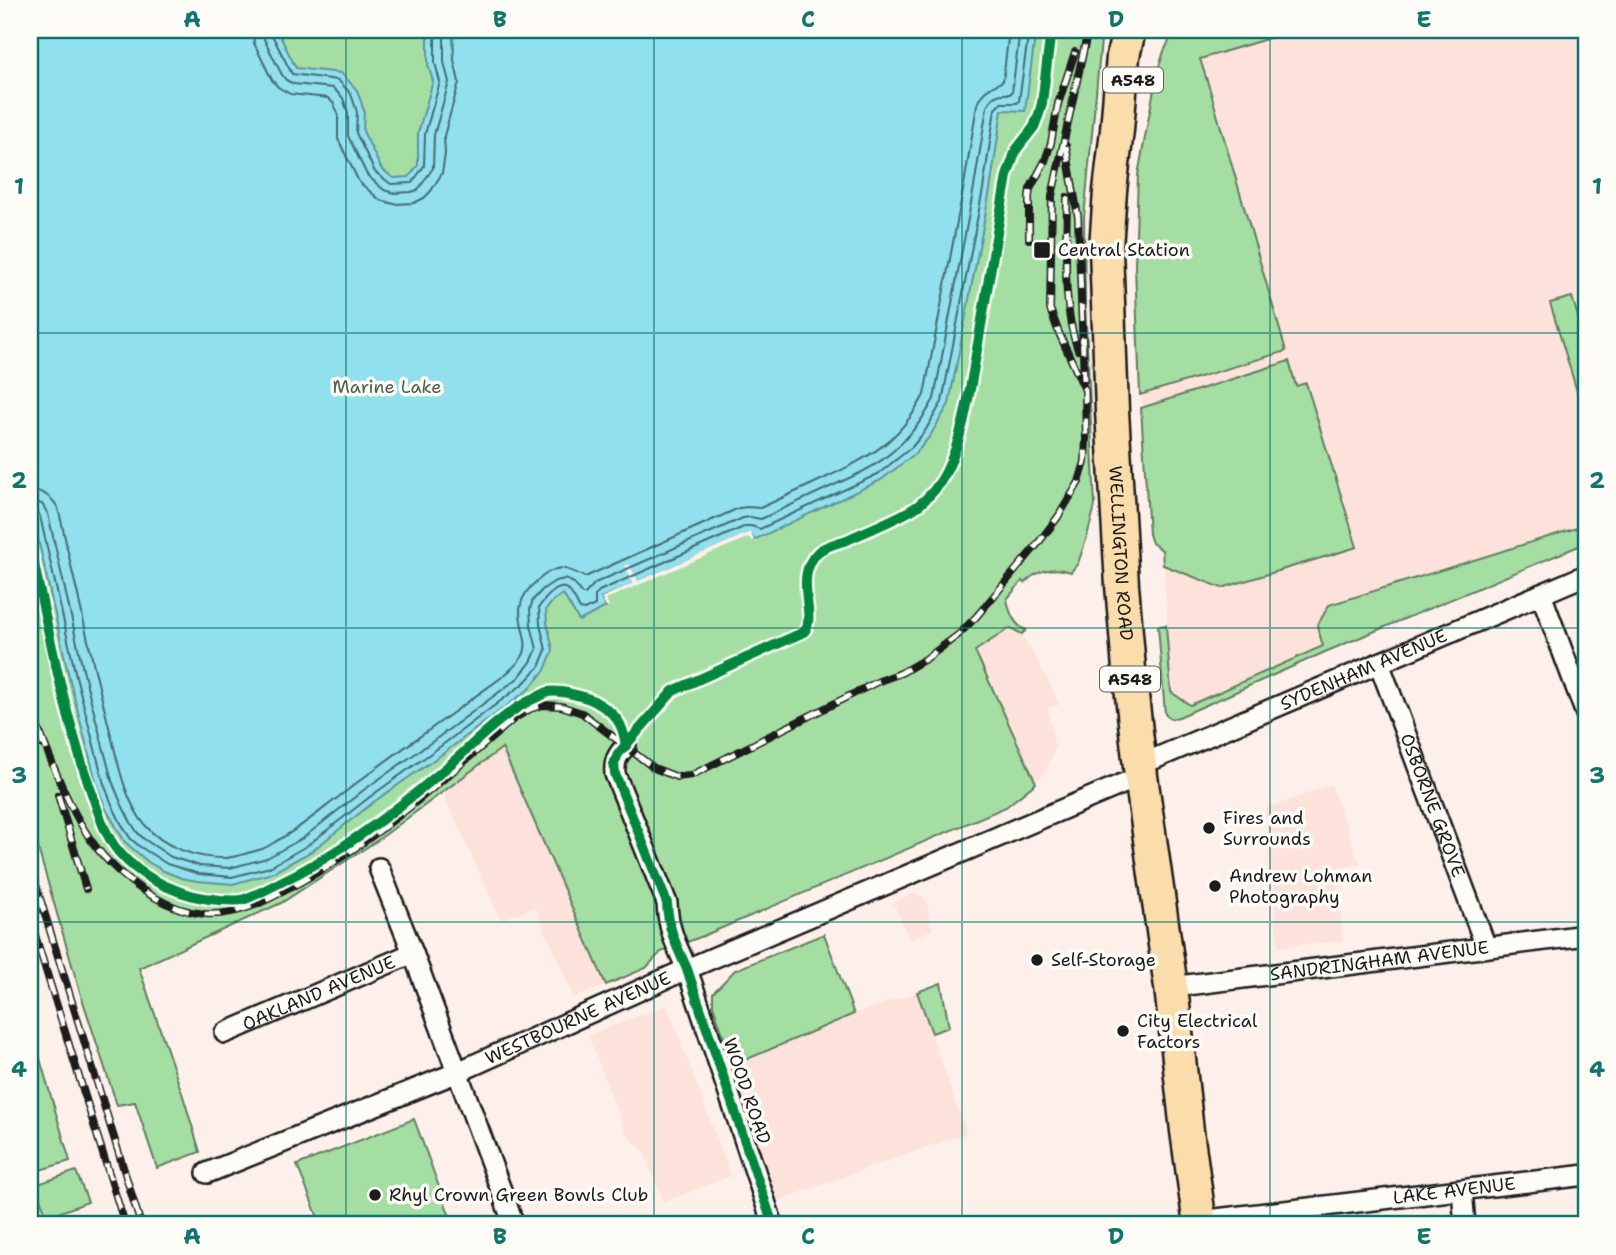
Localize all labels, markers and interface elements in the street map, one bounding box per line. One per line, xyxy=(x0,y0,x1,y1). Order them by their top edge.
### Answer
text: A xyxy=(183,4,201,34)
text: B xyxy=(493,4,507,34)
text: C xyxy=(801,4,815,34)
text: D xyxy=(1108,4,1124,34)
text: E xyxy=(1416,4,1432,34)
road number: A548 xyxy=(1103,68,1163,92)
text: 1 xyxy=(14,171,24,201)
text: 1 xyxy=(1592,171,1602,201)
place label: Central Station xyxy=(1058,238,1190,262)
marker: Central Station xyxy=(1032,240,1052,260)
park label: Marine Lake xyxy=(333,375,441,399)
text: 2 xyxy=(11,465,27,495)
street label: WELLINGTON ROAD xyxy=(1103,465,1139,642)
text: 2 xyxy=(1589,465,1605,495)
street label: SYDENHAM AVENUE xyxy=(1276,624,1451,716)
road number: A548 xyxy=(1100,666,1160,692)
street label: OSBORNE GROVE xyxy=(1395,730,1471,881)
text: 3 xyxy=(11,760,27,790)
text: 3 xyxy=(1589,760,1605,790)
place label: Fires and Surrounds xyxy=(1223,806,1311,851)
marker: Fires and Surrounds xyxy=(1201,820,1217,836)
place label: Andrew Lohman Photography xyxy=(1229,864,1372,909)
marker: Andrew Lohman Photography xyxy=(1207,878,1223,894)
street label: SANDRINGHAM AVENUE xyxy=(1269,935,1490,987)
place label: Self-Storage xyxy=(1051,948,1156,972)
street label: OAKLAND AVENUE xyxy=(239,950,399,1036)
marker: Self-Storage xyxy=(1029,952,1045,968)
street label: WESTBOURNE AVENUE xyxy=(481,966,674,1070)
place label: City Electrical Factors xyxy=(1137,1009,1258,1054)
marker: City Electrical Factors xyxy=(1115,1023,1131,1039)
street label: WOOD ROAD xyxy=(718,1035,776,1147)
text: 4 xyxy=(11,1054,27,1084)
text: 4 xyxy=(1589,1054,1605,1084)
street label: LAKE AVENUE xyxy=(1392,1171,1517,1210)
place label: Rhyl Crown Green Bowls Club xyxy=(389,1183,648,1207)
marker: Rhyl Crown Green Bowls Club xyxy=(367,1187,383,1203)
text: A xyxy=(183,1221,201,1251)
text: B xyxy=(493,1221,507,1251)
text: C xyxy=(801,1221,815,1251)
text: D xyxy=(1108,1221,1124,1251)
text: E xyxy=(1416,1221,1432,1251)

